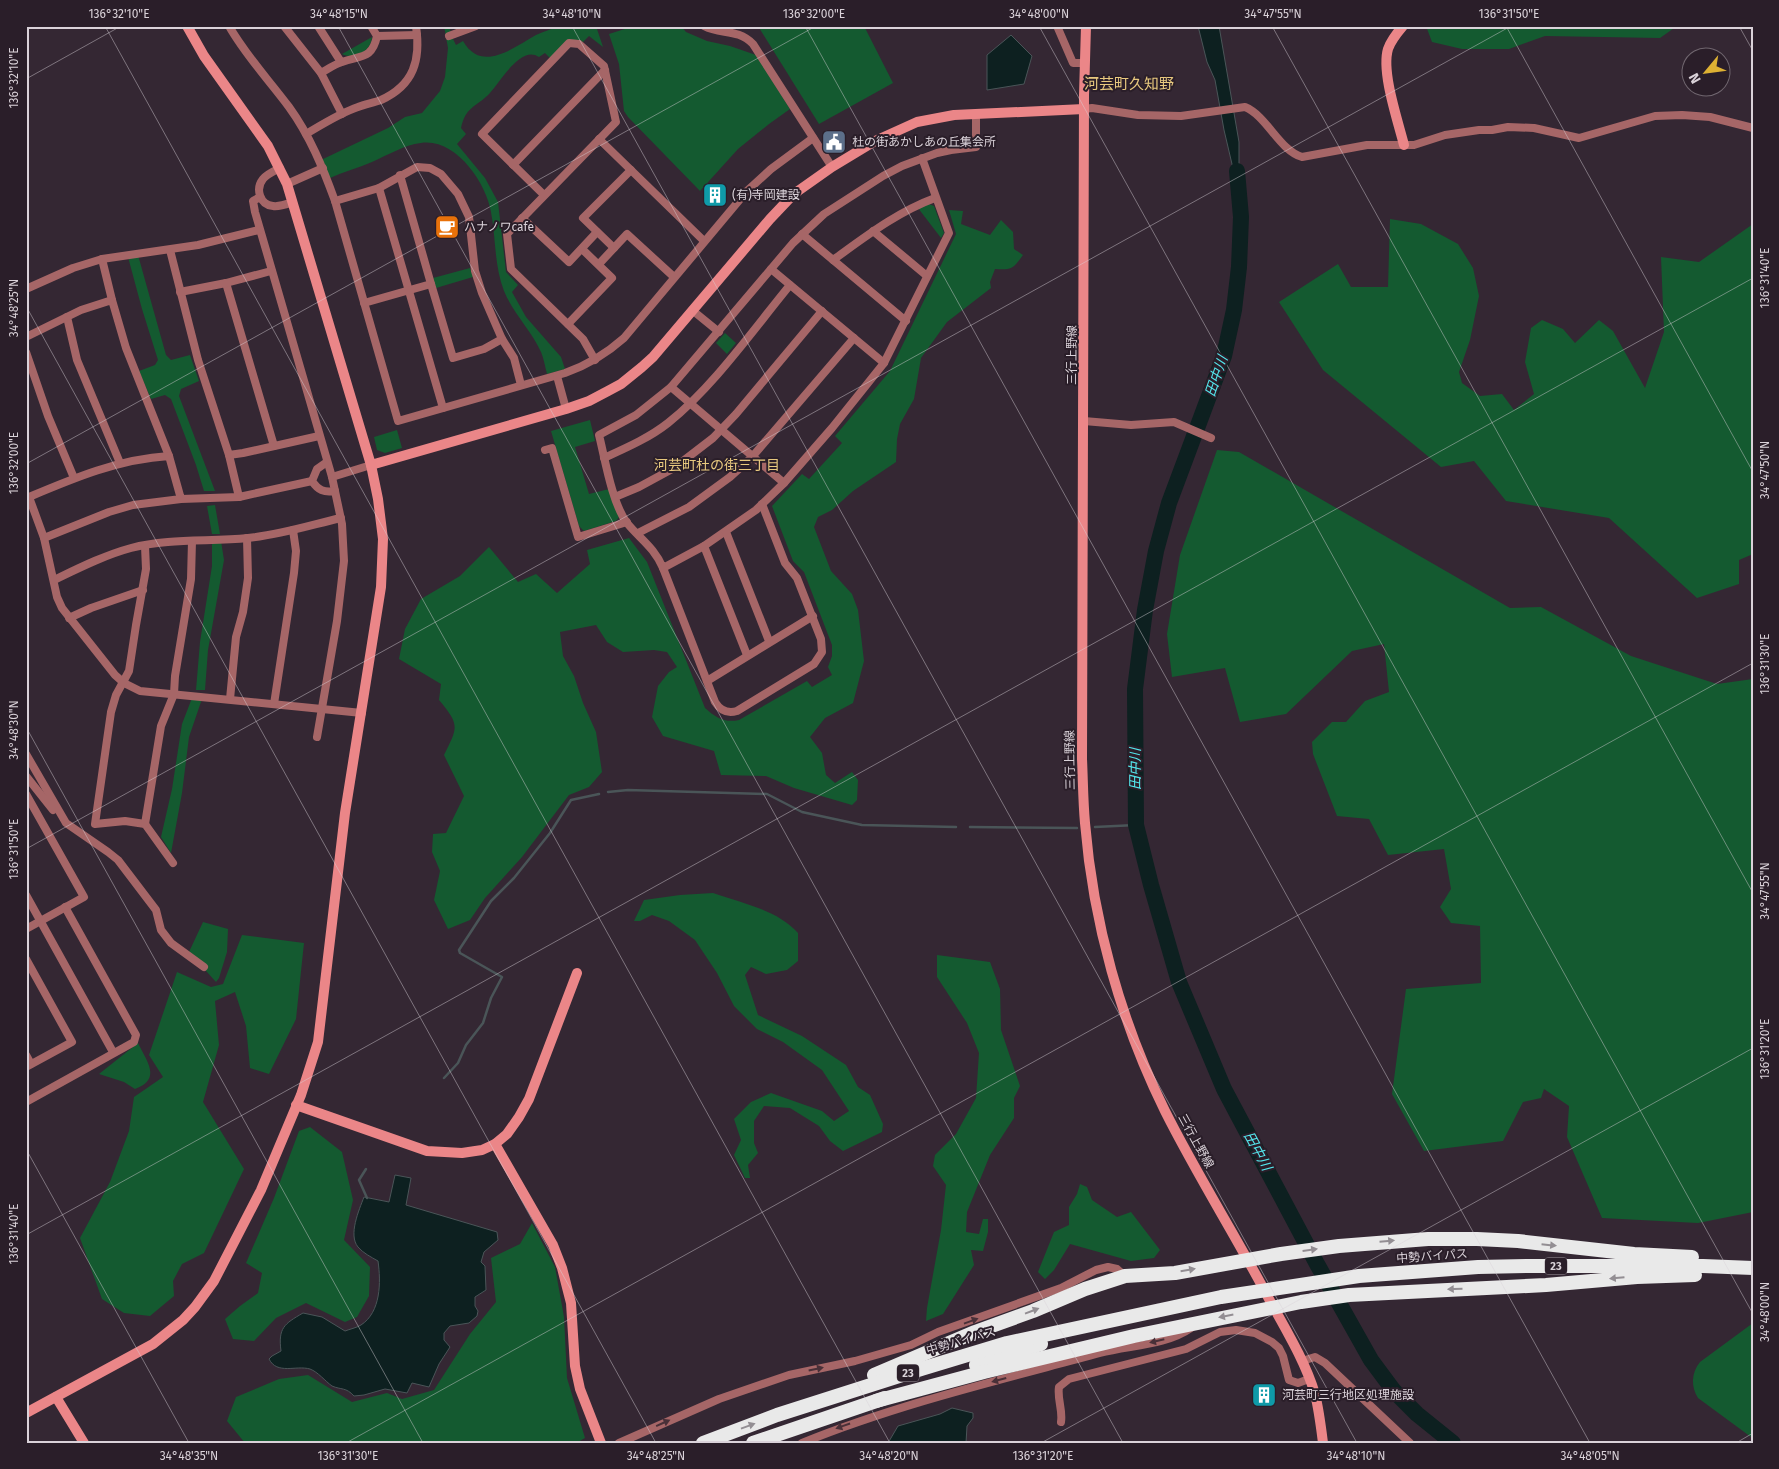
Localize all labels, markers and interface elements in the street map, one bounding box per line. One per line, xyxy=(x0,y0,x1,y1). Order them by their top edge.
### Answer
text: 136°32'10"E xyxy=(88,7,150,21)
text: 34°48'15"N xyxy=(310,7,368,21)
text: 34°48'10"N xyxy=(543,7,601,21)
text: 136°32'00"E xyxy=(783,7,845,21)
text: 34°48'00"N xyxy=(1009,7,1069,21)
text: 34°47'55"N xyxy=(1244,7,1302,21)
text: 136°31'50"E xyxy=(1478,7,1540,21)
text: 136°32'10"E xyxy=(7,47,21,109)
north arrow xyxy=(1682,48,1732,98)
text: N xyxy=(1685,70,1705,86)
district label: 河芸町久知野 xyxy=(1084,75,1174,93)
public building icon: 杜の街あかしあの丘集会所 xyxy=(821,129,847,155)
place label: 杜の街あかしあの丘集会所 xyxy=(852,135,996,149)
building icon: (有)寺岡建設 xyxy=(702,182,728,208)
place label: (有)寺岡建設 xyxy=(732,188,800,202)
cafe icon: ハナノワcafe xyxy=(434,214,460,240)
place label: ハナノワcafe xyxy=(464,220,534,234)
text: 136°31'40"E xyxy=(1758,248,1772,308)
text: 34°48'25"N xyxy=(7,279,21,337)
street label: 三行上野線 xyxy=(1065,325,1079,385)
water label: 田中川 xyxy=(1202,352,1232,399)
text: 136°32'00"E xyxy=(7,432,21,494)
text: 34°47'50"N xyxy=(1758,441,1772,499)
district label: 河芸町杜の街三丁目 xyxy=(654,457,780,474)
text: 136°31'30"E xyxy=(1758,633,1772,695)
text: 34°48'30"N xyxy=(7,700,21,760)
street label: 三行上野線 xyxy=(1062,730,1078,790)
water label: 田中川 xyxy=(1127,746,1144,790)
text: 136°31'50"E xyxy=(7,818,21,880)
text: 34°47'55"N xyxy=(1758,862,1772,920)
text: 136°31'20"E xyxy=(1758,1019,1772,1079)
street label: 三行上野線 xyxy=(1175,1111,1217,1171)
water label: 田中川 xyxy=(1240,1129,1276,1175)
text: 136°31'40"E xyxy=(7,1204,21,1264)
one-way arrow xyxy=(1380,1237,1396,1245)
one-way arrow xyxy=(1542,1241,1558,1249)
one-way arrow xyxy=(1302,1246,1318,1254)
street label: 中勢バイパス xyxy=(1396,1247,1468,1265)
road number: 23 xyxy=(1545,1258,1567,1274)
one-way arrow xyxy=(1180,1266,1196,1274)
one-way arrow xyxy=(1608,1275,1624,1283)
text: 34°48'00"N xyxy=(1758,1282,1772,1342)
one-way arrow xyxy=(1446,1285,1462,1293)
one-way arrow xyxy=(1025,1307,1040,1314)
one-way arrow xyxy=(1217,1313,1233,1321)
one-way arrow xyxy=(963,1317,978,1324)
street label: 中勢バイパス xyxy=(925,1324,997,1358)
one-way arrow xyxy=(1149,1337,1164,1345)
one-way arrow xyxy=(808,1365,824,1373)
road number: 23 xyxy=(897,1365,919,1382)
one-way arrow xyxy=(992,1376,1007,1384)
building icon: 河芸町三行地区処理施設 xyxy=(1251,1382,1277,1408)
place label: 河芸町三行地区処理施設 xyxy=(1282,1388,1414,1402)
one-way arrow xyxy=(656,1419,670,1427)
one-way arrow xyxy=(741,1422,756,1429)
one-way arrow xyxy=(836,1423,851,1431)
text: 34°48'35"N xyxy=(160,1449,218,1463)
text: 136°31'30"E xyxy=(317,1449,379,1463)
text: 34°48'25"N xyxy=(627,1449,685,1463)
text: 34°48'20"N xyxy=(859,1449,919,1463)
text: 136°31'20"E xyxy=(1013,1449,1073,1463)
text: 34°48'10"N xyxy=(1327,1449,1385,1463)
text: 34°48'05"N xyxy=(1560,1449,1620,1463)

